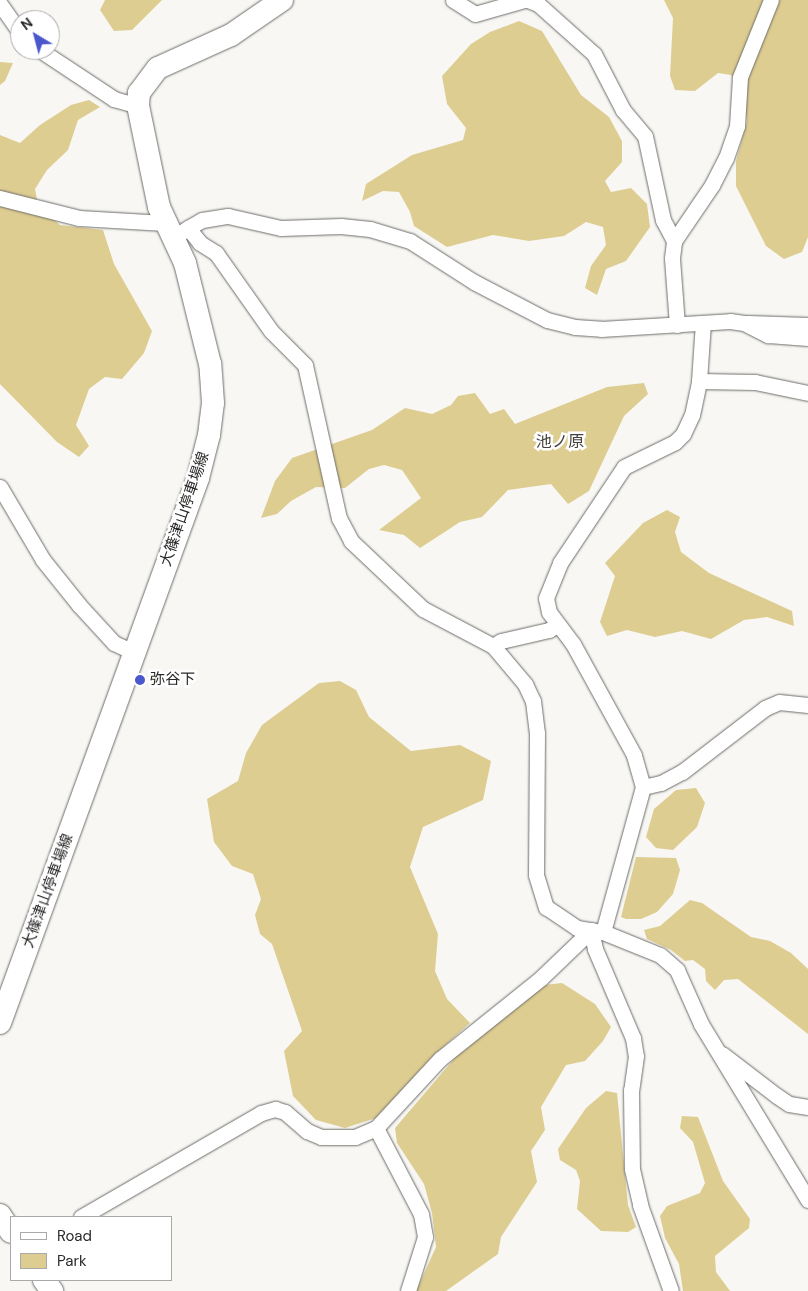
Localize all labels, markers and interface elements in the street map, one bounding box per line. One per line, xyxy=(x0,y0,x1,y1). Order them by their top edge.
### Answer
north arrow xyxy=(10,10,60,60)
text: N xyxy=(17,14,36,34)
district label: 池ノ原 xyxy=(536,432,584,452)
street label: 大篠津山停車場線 xyxy=(157,449,213,569)
place label: 弥谷下 xyxy=(150,671,195,689)
marker: 弥谷下 xyxy=(134,674,146,686)
street label: 大篠津山停車場線 xyxy=(19,832,77,950)
legend xyxy=(10,1216,172,1281)
text: Road xyxy=(57,1226,92,1246)
text: Park xyxy=(57,1251,87,1271)

